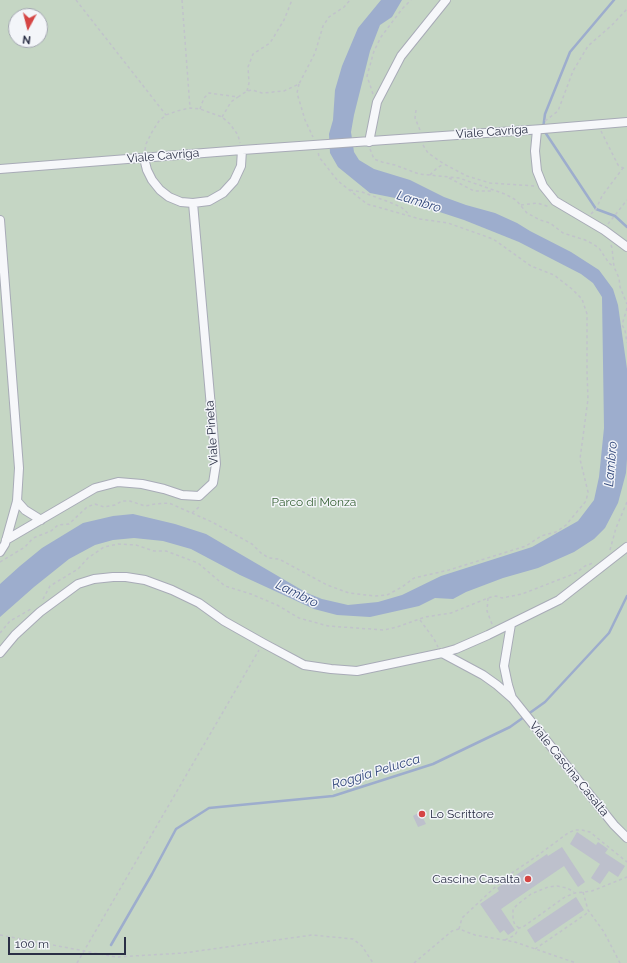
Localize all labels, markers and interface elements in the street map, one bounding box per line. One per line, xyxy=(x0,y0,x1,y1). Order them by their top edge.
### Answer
north arrow xyxy=(8,8,48,48)
text: N xyxy=(22,32,32,46)
street label: Viale Cavriga xyxy=(455,122,529,142)
street label: Viale Cavriga xyxy=(126,146,200,166)
water label: Lambro xyxy=(395,188,443,216)
street label: Viale Pineta xyxy=(203,400,221,466)
water label: Lambro xyxy=(601,441,621,487)
park label: Parco di Monza xyxy=(272,495,356,509)
water label: Lambro xyxy=(273,577,321,611)
street label: Viale Cascina Casalta xyxy=(526,719,612,819)
water label: Roggia Pelucca xyxy=(330,751,422,793)
place label: Lo Scrittore xyxy=(430,807,494,821)
marker: Lo Scrittore xyxy=(417,809,427,819)
place label: Cascine Casalta xyxy=(432,872,520,886)
marker: Cascine Casalta xyxy=(523,874,533,884)
scale bar xyxy=(10,929,128,955)
text: 100 m xyxy=(15,937,49,951)

